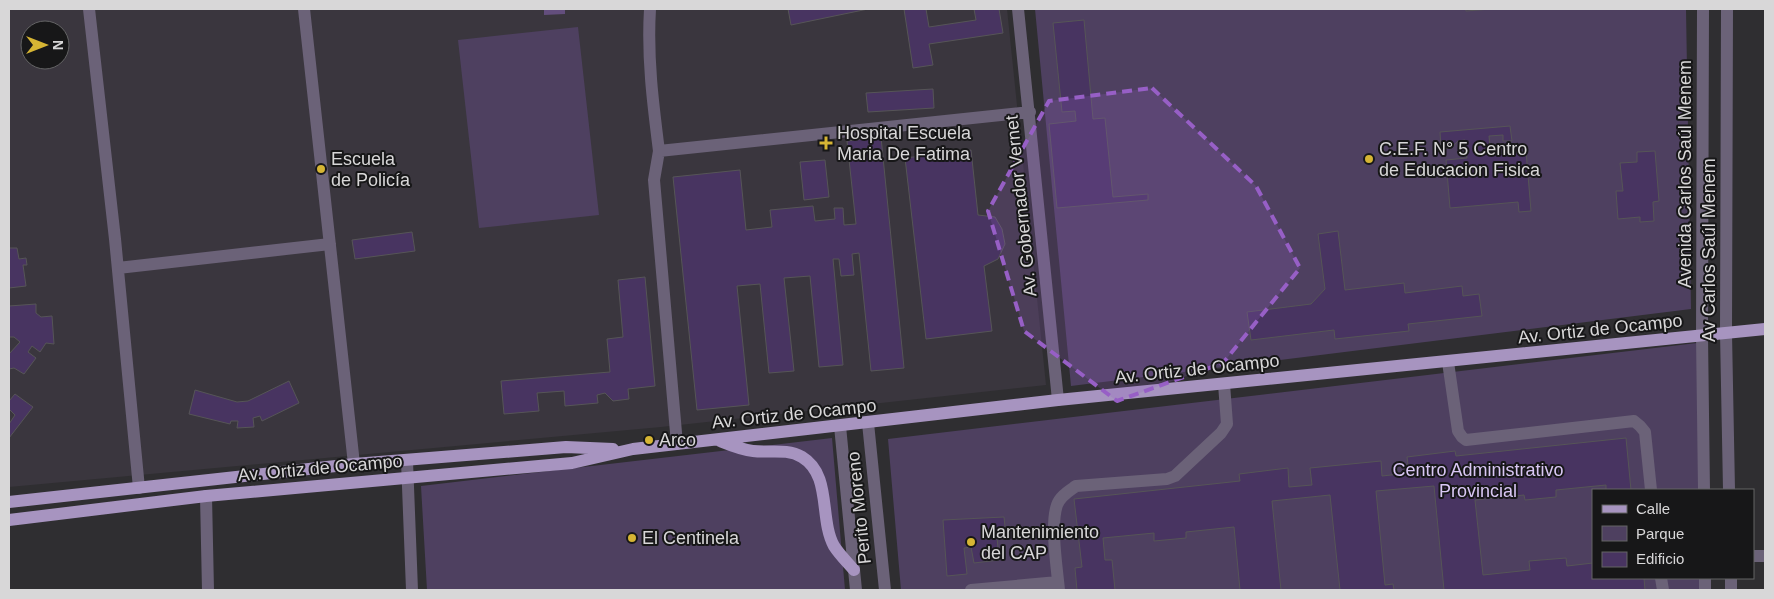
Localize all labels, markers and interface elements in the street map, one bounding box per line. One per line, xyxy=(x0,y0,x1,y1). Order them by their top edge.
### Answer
north arrow xyxy=(20,20,70,70)
text: N xyxy=(50,40,66,50)
street label: Avenida Carlos Saúl Menem xyxy=(1675,60,1695,288)
street label: Av. Gobernador Vernet xyxy=(1002,114,1040,298)
place label: Hospital Escuela Maria De Fatima xyxy=(837,123,972,164)
marker: Hospital Escuela Maria De Fatima xyxy=(819,136,833,150)
place label: C.E.F. N° 5 Centro de Educacion Fisica xyxy=(1379,139,1541,180)
place label: Escuela de Policía xyxy=(331,149,411,190)
marker: C.E.F. N° 5 Centro de Educacion Fisica xyxy=(1363,153,1375,165)
street label: Av Carlos Saúl Menem xyxy=(1699,158,1719,342)
marker: Escuela de Policía xyxy=(315,163,327,175)
street label: Av. Ortiz de Ocampo xyxy=(1517,310,1683,348)
street label: Av. Ortiz de Ocampo xyxy=(1114,350,1280,388)
street label: Av. Ortiz de Ocampo xyxy=(711,395,877,433)
place label: Arco xyxy=(659,430,696,450)
marker: Arco xyxy=(643,434,655,446)
street label: Av. Ortiz de Ocampo xyxy=(237,451,403,485)
street label: Perito Moreno xyxy=(843,451,875,565)
park label: Centro Administrativo Provincial xyxy=(1392,460,1564,501)
legend xyxy=(1592,489,1754,579)
text: Calle xyxy=(1636,500,1670,517)
place label: Mantenimiento del CAP xyxy=(981,522,1099,563)
text: Parque xyxy=(1636,525,1684,542)
place label: El Centinela xyxy=(642,528,740,548)
marker: El Centinela xyxy=(626,532,638,544)
marker: Mantenimiento del CAP xyxy=(965,536,977,548)
text: Edificio xyxy=(1636,550,1684,567)

